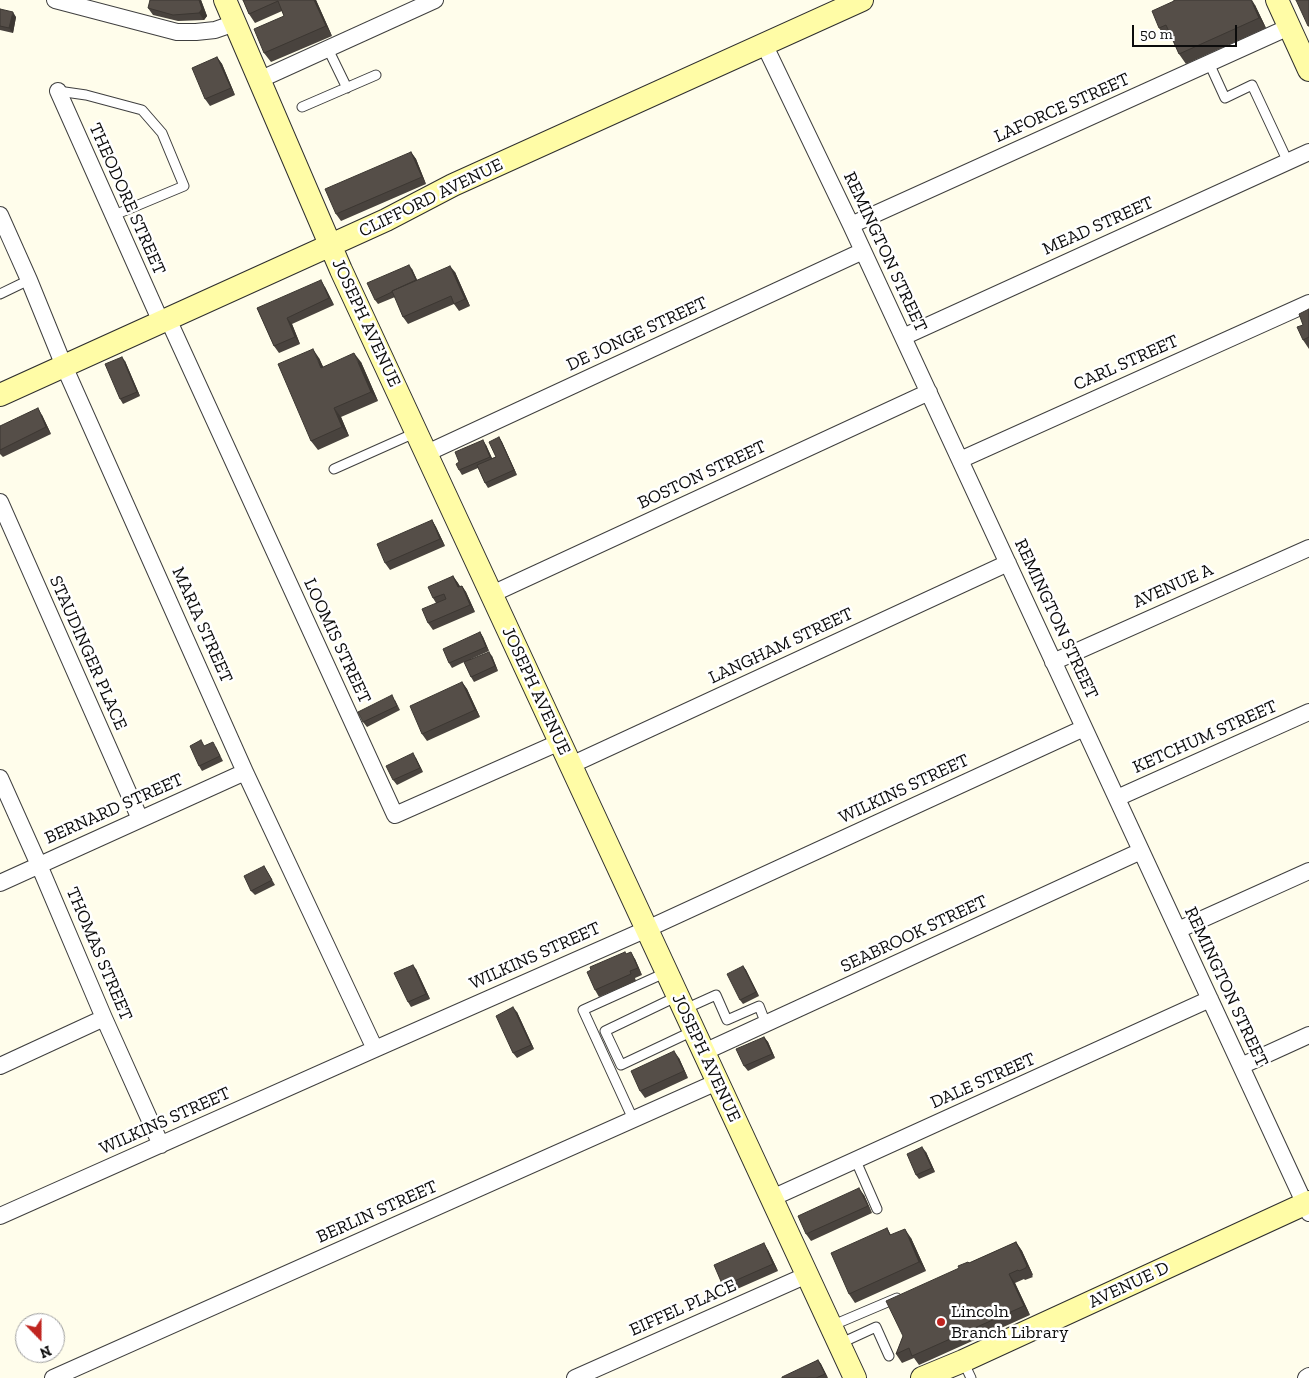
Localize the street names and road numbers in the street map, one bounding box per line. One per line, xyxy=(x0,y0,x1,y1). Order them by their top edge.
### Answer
street label: LAFORCE STREET xyxy=(991,68,1133,148)
street label: THEODORE STREET xyxy=(84,120,170,278)
street label: CLIFFORD AVENUE xyxy=(355,154,507,242)
street label: REMINGTON STREET xyxy=(838,168,932,336)
street label: MEAD STREET xyxy=(1039,192,1157,260)
street label: JOSEPH AVENUE xyxy=(327,256,405,390)
street label: DE JONGE STREET xyxy=(563,292,711,376)
street label: CARL STREET xyxy=(1070,330,1182,396)
street label: BOSTON STREET xyxy=(634,436,770,514)
street label: REMINGTON STREET xyxy=(1009,535,1103,703)
street label: AVENUE A xyxy=(1130,559,1216,613)
street label: MARIA STREET xyxy=(167,564,237,686)
street label: STAUDINGER PLACE xyxy=(44,573,132,733)
street label: LOOMIS STREET xyxy=(299,575,375,707)
street label: LANGHAM STREET xyxy=(706,603,856,689)
street label: JOSEPH AVENUE xyxy=(497,624,575,758)
street label: KETCHUM STREET xyxy=(1130,696,1280,778)
street label: WILKINS STREET xyxy=(836,749,972,829)
street label: BERNARD STREET xyxy=(41,769,187,849)
street label: THOMAS STREET xyxy=(61,884,137,1024)
street label: SEABROOK STREET xyxy=(837,891,991,977)
street label: REMINGTON STREET xyxy=(1179,903,1273,1071)
street label: WILKINS STREET xyxy=(466,917,604,995)
street label: JOSEPH AVENUE xyxy=(667,991,745,1125)
street label: DALE STREET xyxy=(927,1048,1039,1114)
street label: WILKINS STREET xyxy=(96,1082,234,1160)
street label: BERLIN STREET xyxy=(313,1176,441,1248)
street label: AVENUE D xyxy=(1085,1257,1173,1313)
street label: EIFFEL PLACE xyxy=(626,1275,740,1341)

